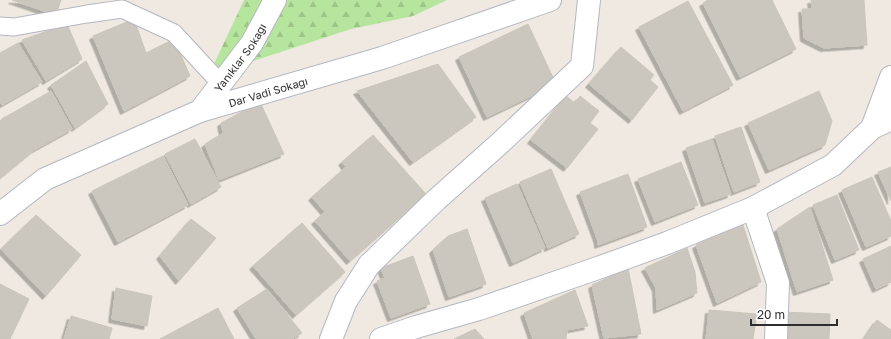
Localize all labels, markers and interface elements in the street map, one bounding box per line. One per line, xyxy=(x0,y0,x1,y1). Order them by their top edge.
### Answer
street label: Yanıklar Sokağı xyxy=(211,21,268,94)
street label: Dar Vadi Sokağı xyxy=(227,74,309,109)
scale bar xyxy=(751,301,837,327)
text: 20 m xyxy=(757,307,785,322)

